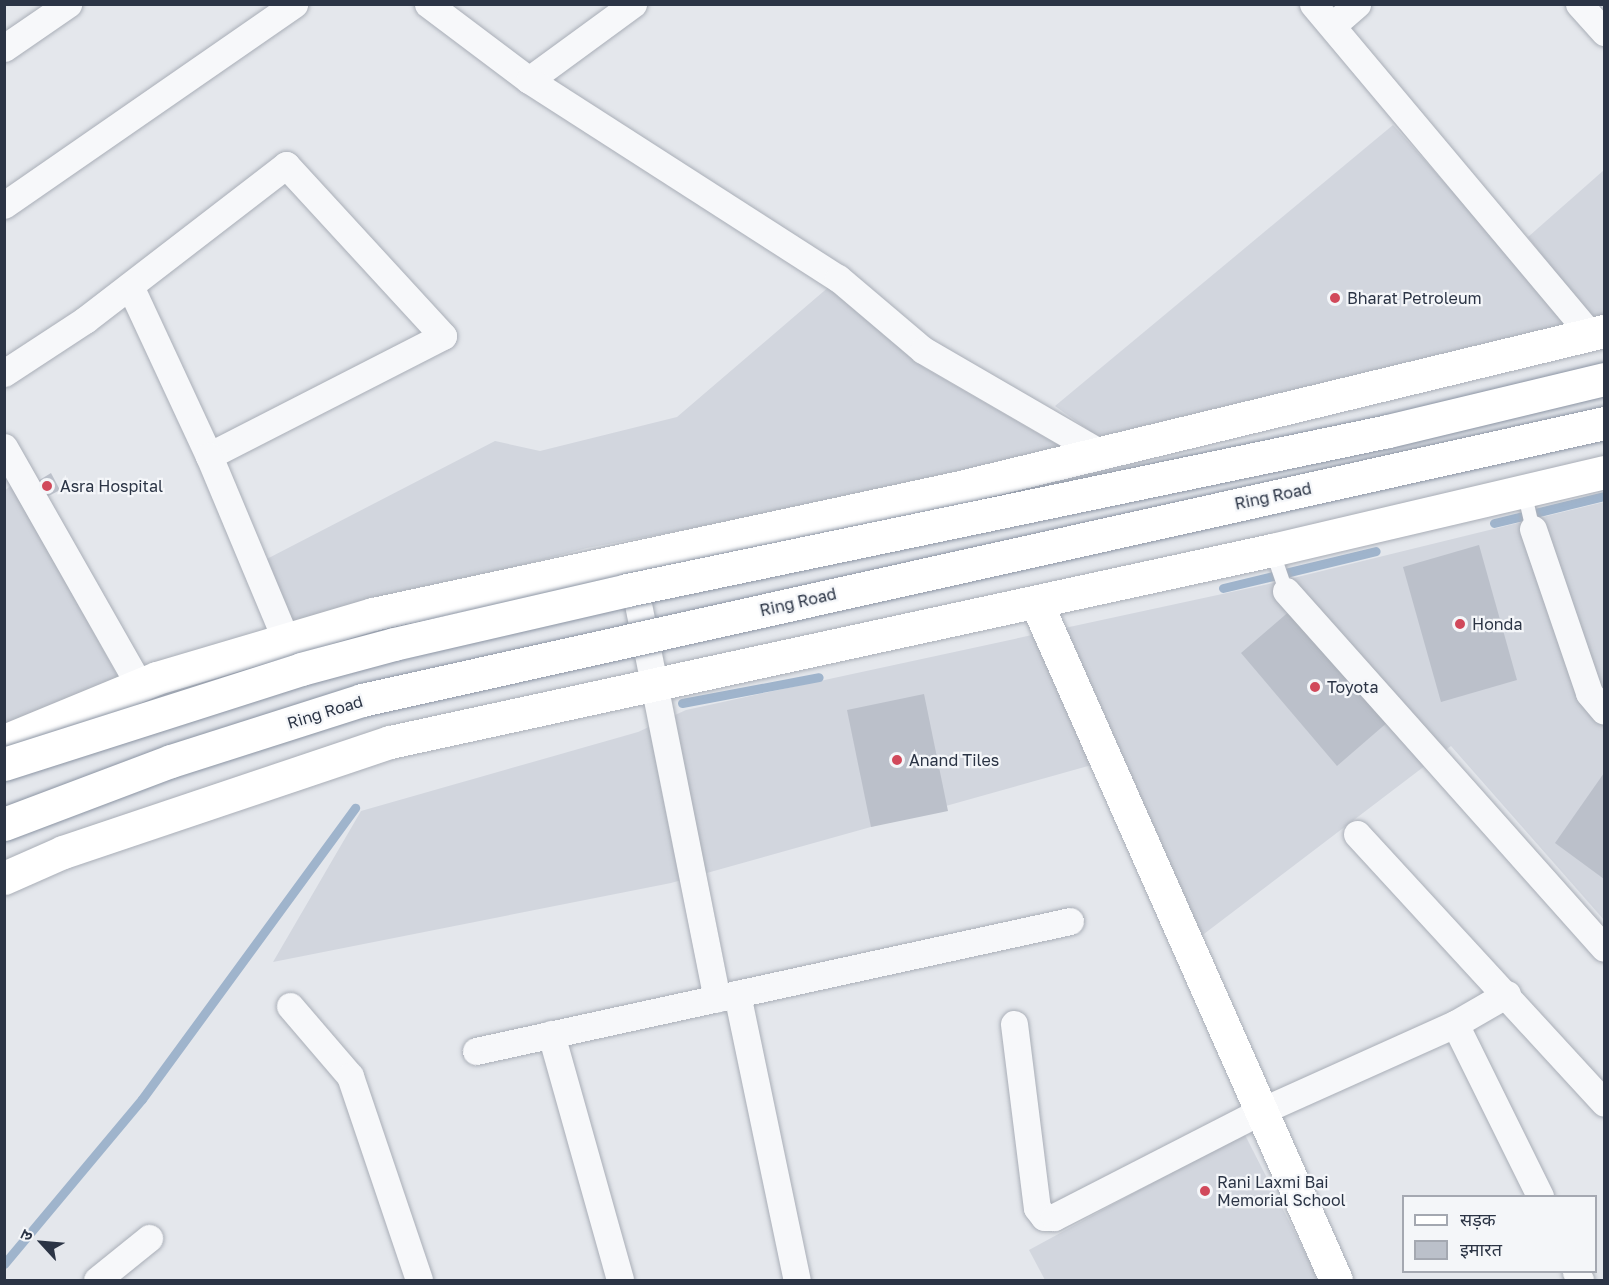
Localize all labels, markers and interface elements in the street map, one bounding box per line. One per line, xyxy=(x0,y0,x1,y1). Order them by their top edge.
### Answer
place label: Bharat Petroleum xyxy=(1347,288,1482,308)
marker: Bharat Petroleum xyxy=(1328,291,1342,305)
place label: Asra Hospital xyxy=(60,476,163,496)
marker: Asra Hospital xyxy=(38,477,56,495)
street label: Ring Road xyxy=(1233,478,1313,514)
street label: Ring Road xyxy=(758,584,838,620)
place label: Honda xyxy=(1472,614,1522,634)
marker: Honda xyxy=(1453,617,1467,631)
place label: Toyota xyxy=(1327,677,1378,697)
marker: Toyota xyxy=(1308,680,1322,694)
street label: Ring Road xyxy=(285,691,365,733)
place label: Anand Tiles xyxy=(909,750,999,770)
marker: Anand Tiles xyxy=(890,753,904,767)
place label: Rani Laxmi Bai Memorial School xyxy=(1217,1172,1346,1210)
marker: Rani Laxmi Bai Memorial School xyxy=(1198,1184,1212,1198)
legend xyxy=(1402,1195,1597,1273)
text: सड़क xyxy=(1460,1208,1496,1230)
north arrow xyxy=(12,1213,72,1273)
text: उ xyxy=(15,1227,37,1244)
text: इमारत xyxy=(1460,1238,1502,1260)

